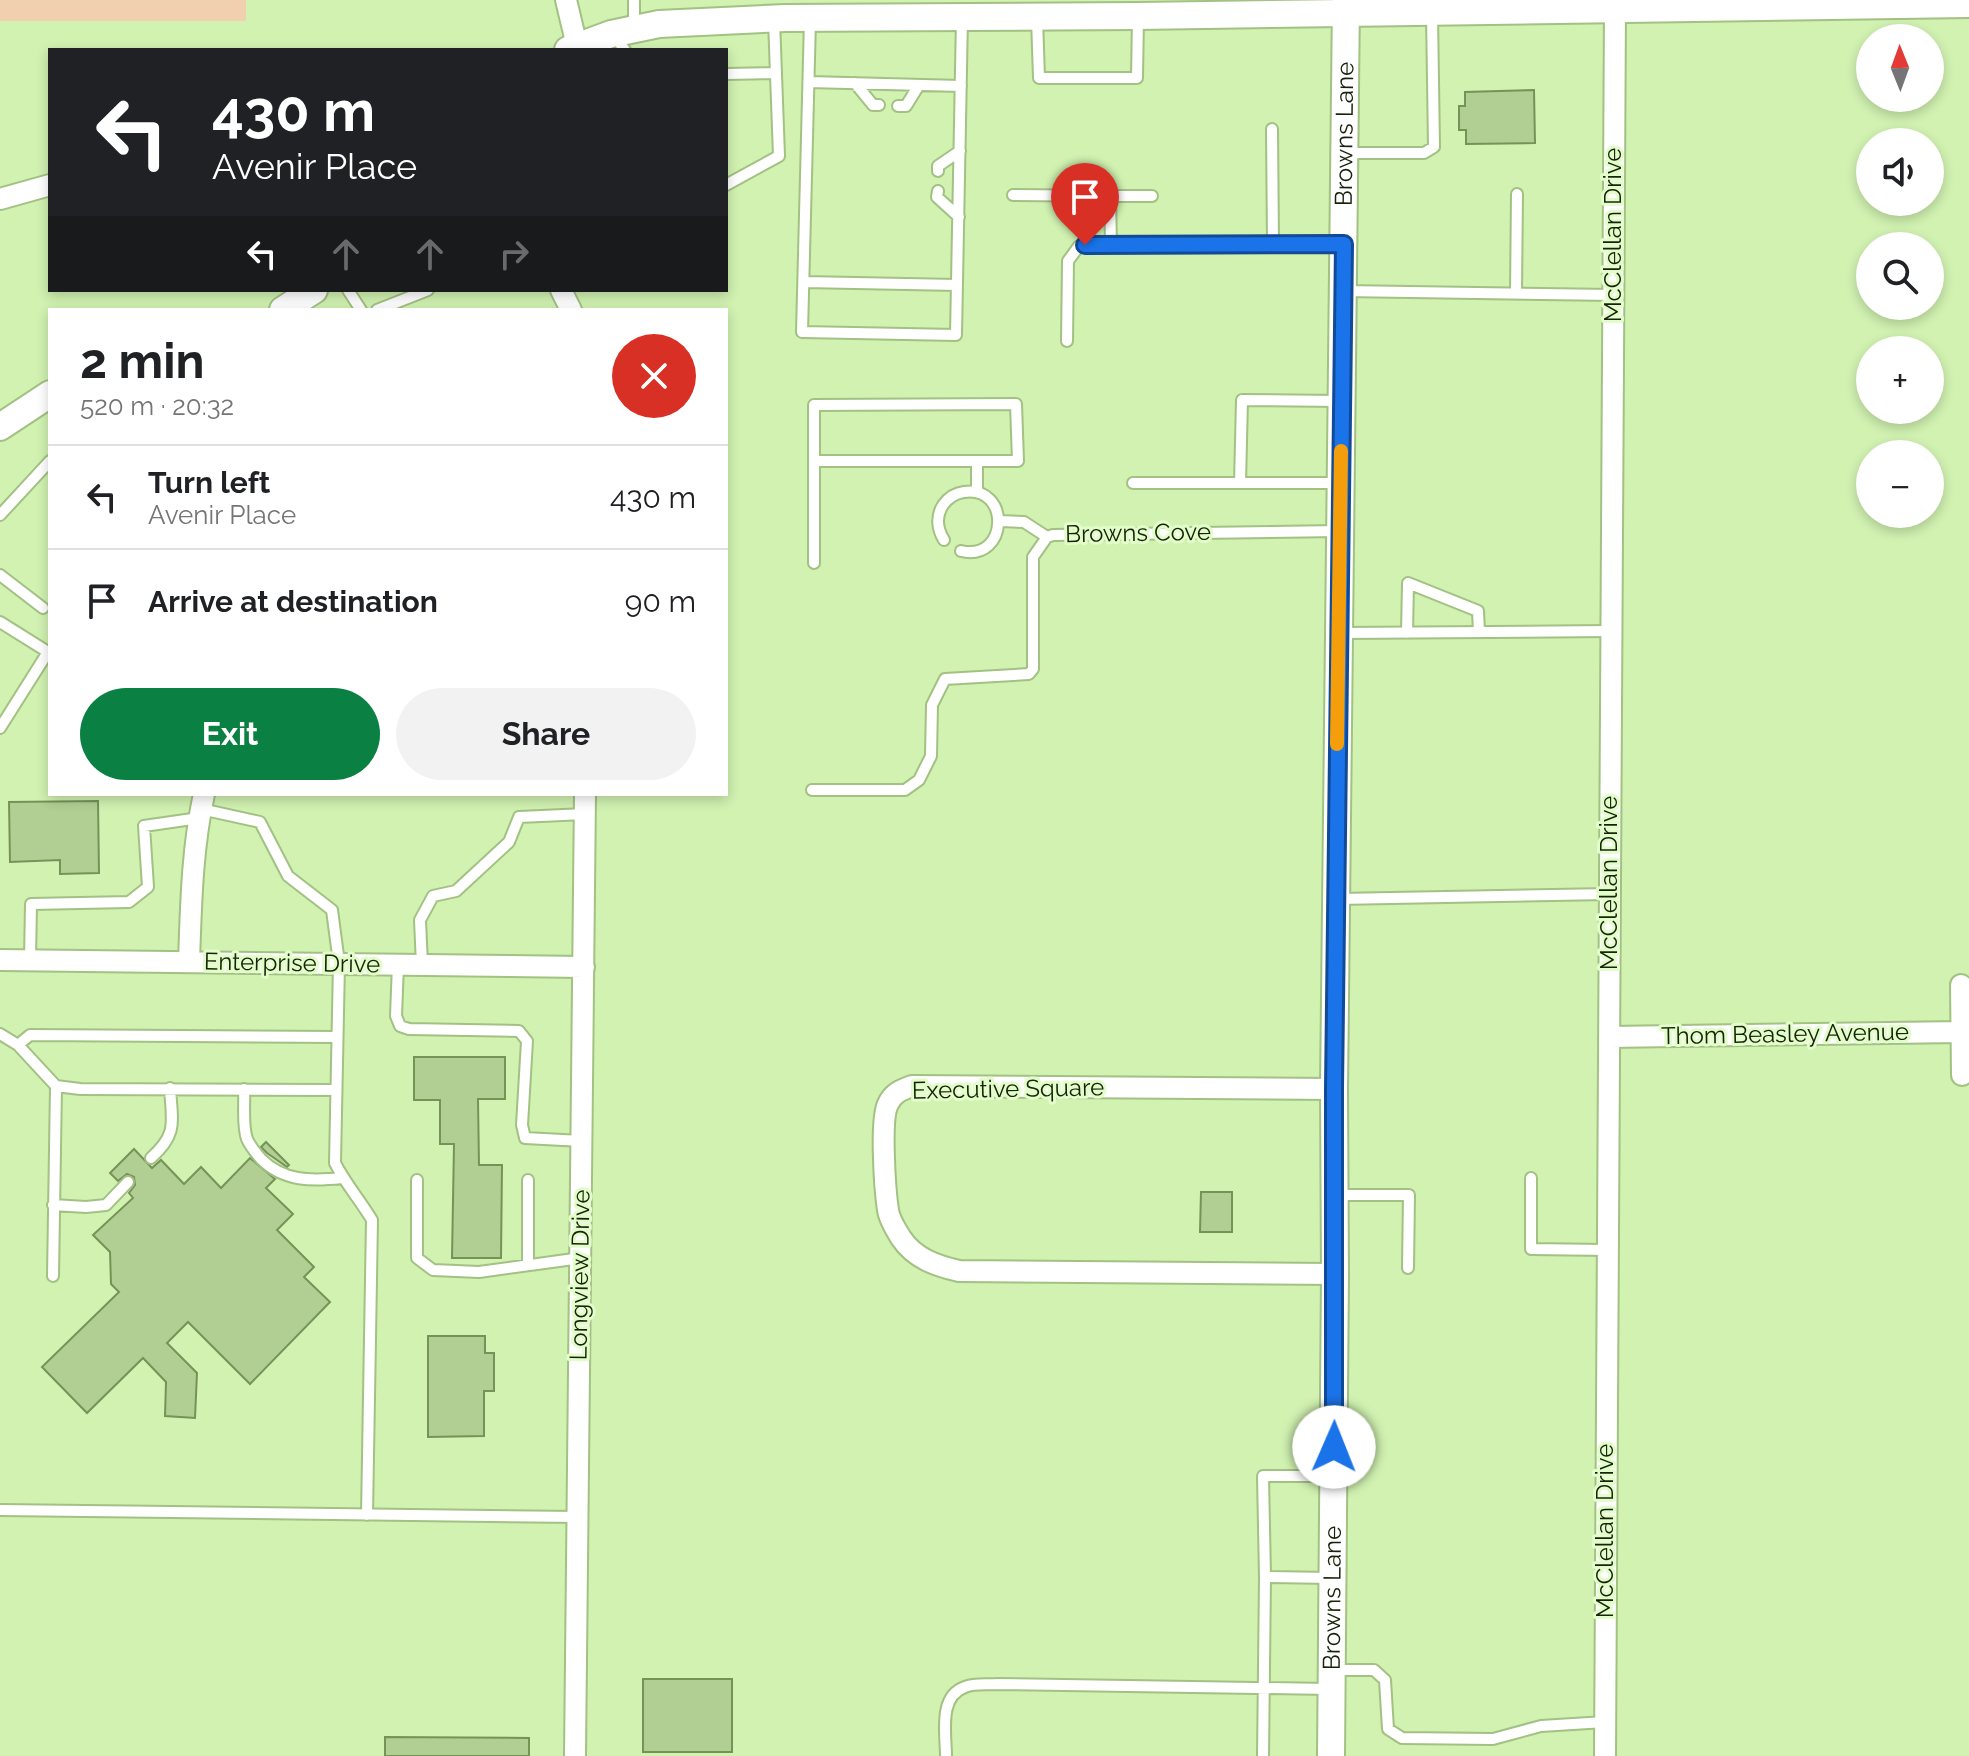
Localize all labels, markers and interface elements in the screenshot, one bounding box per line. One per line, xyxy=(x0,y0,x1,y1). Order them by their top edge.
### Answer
north arrow xyxy=(1856,24,1944,112)
map controls xyxy=(1856,24,1944,528)
street label: Browns Lane xyxy=(1329,62,1359,206)
text: 430 m xyxy=(212,78,375,144)
icon: left xyxy=(80,80,184,184)
button: sound xyxy=(1856,128,1944,216)
text: Avenir Place xyxy=(212,145,417,187)
street label: McClellan Drive xyxy=(1598,148,1627,322)
pin xyxy=(1051,163,1119,245)
icon: arrive xyxy=(1063,175,1107,219)
icon: left xyxy=(240,232,284,276)
icon: ahead xyxy=(324,232,368,276)
icon: ahead xyxy=(408,232,452,276)
icon: right xyxy=(492,232,536,276)
button: search xyxy=(1856,232,1944,320)
text: 2 min xyxy=(80,333,205,389)
button: close xyxy=(612,334,696,418)
button: + xyxy=(1856,336,1944,424)
text: 520 m · 20:32 xyxy=(80,391,234,421)
button: − xyxy=(1856,440,1944,528)
text: Turn left xyxy=(148,465,270,500)
icon: left xyxy=(80,475,124,519)
text: 430 m xyxy=(610,480,696,515)
text: Avenir Place xyxy=(148,500,296,530)
street label: Browns Cove xyxy=(1065,517,1211,548)
icon: arrive xyxy=(80,579,124,623)
text: Arrive at destination xyxy=(148,584,438,619)
text: 90 m xyxy=(625,584,696,619)
button: Exit xyxy=(80,688,380,780)
button: Share xyxy=(396,688,696,780)
street label: McClellan Drive xyxy=(1594,796,1623,970)
street label: Enterprise Drive xyxy=(204,946,380,979)
street label: Thom Beasley Avenue xyxy=(1661,1017,1909,1050)
street label: Executive Square xyxy=(912,1072,1104,1105)
street label: Longview Drive xyxy=(564,1189,595,1361)
position arrow xyxy=(1292,1405,1376,1489)
street label: McClellan Drive xyxy=(1590,1444,1619,1618)
street label: Browns Lane xyxy=(1317,1526,1347,1670)

